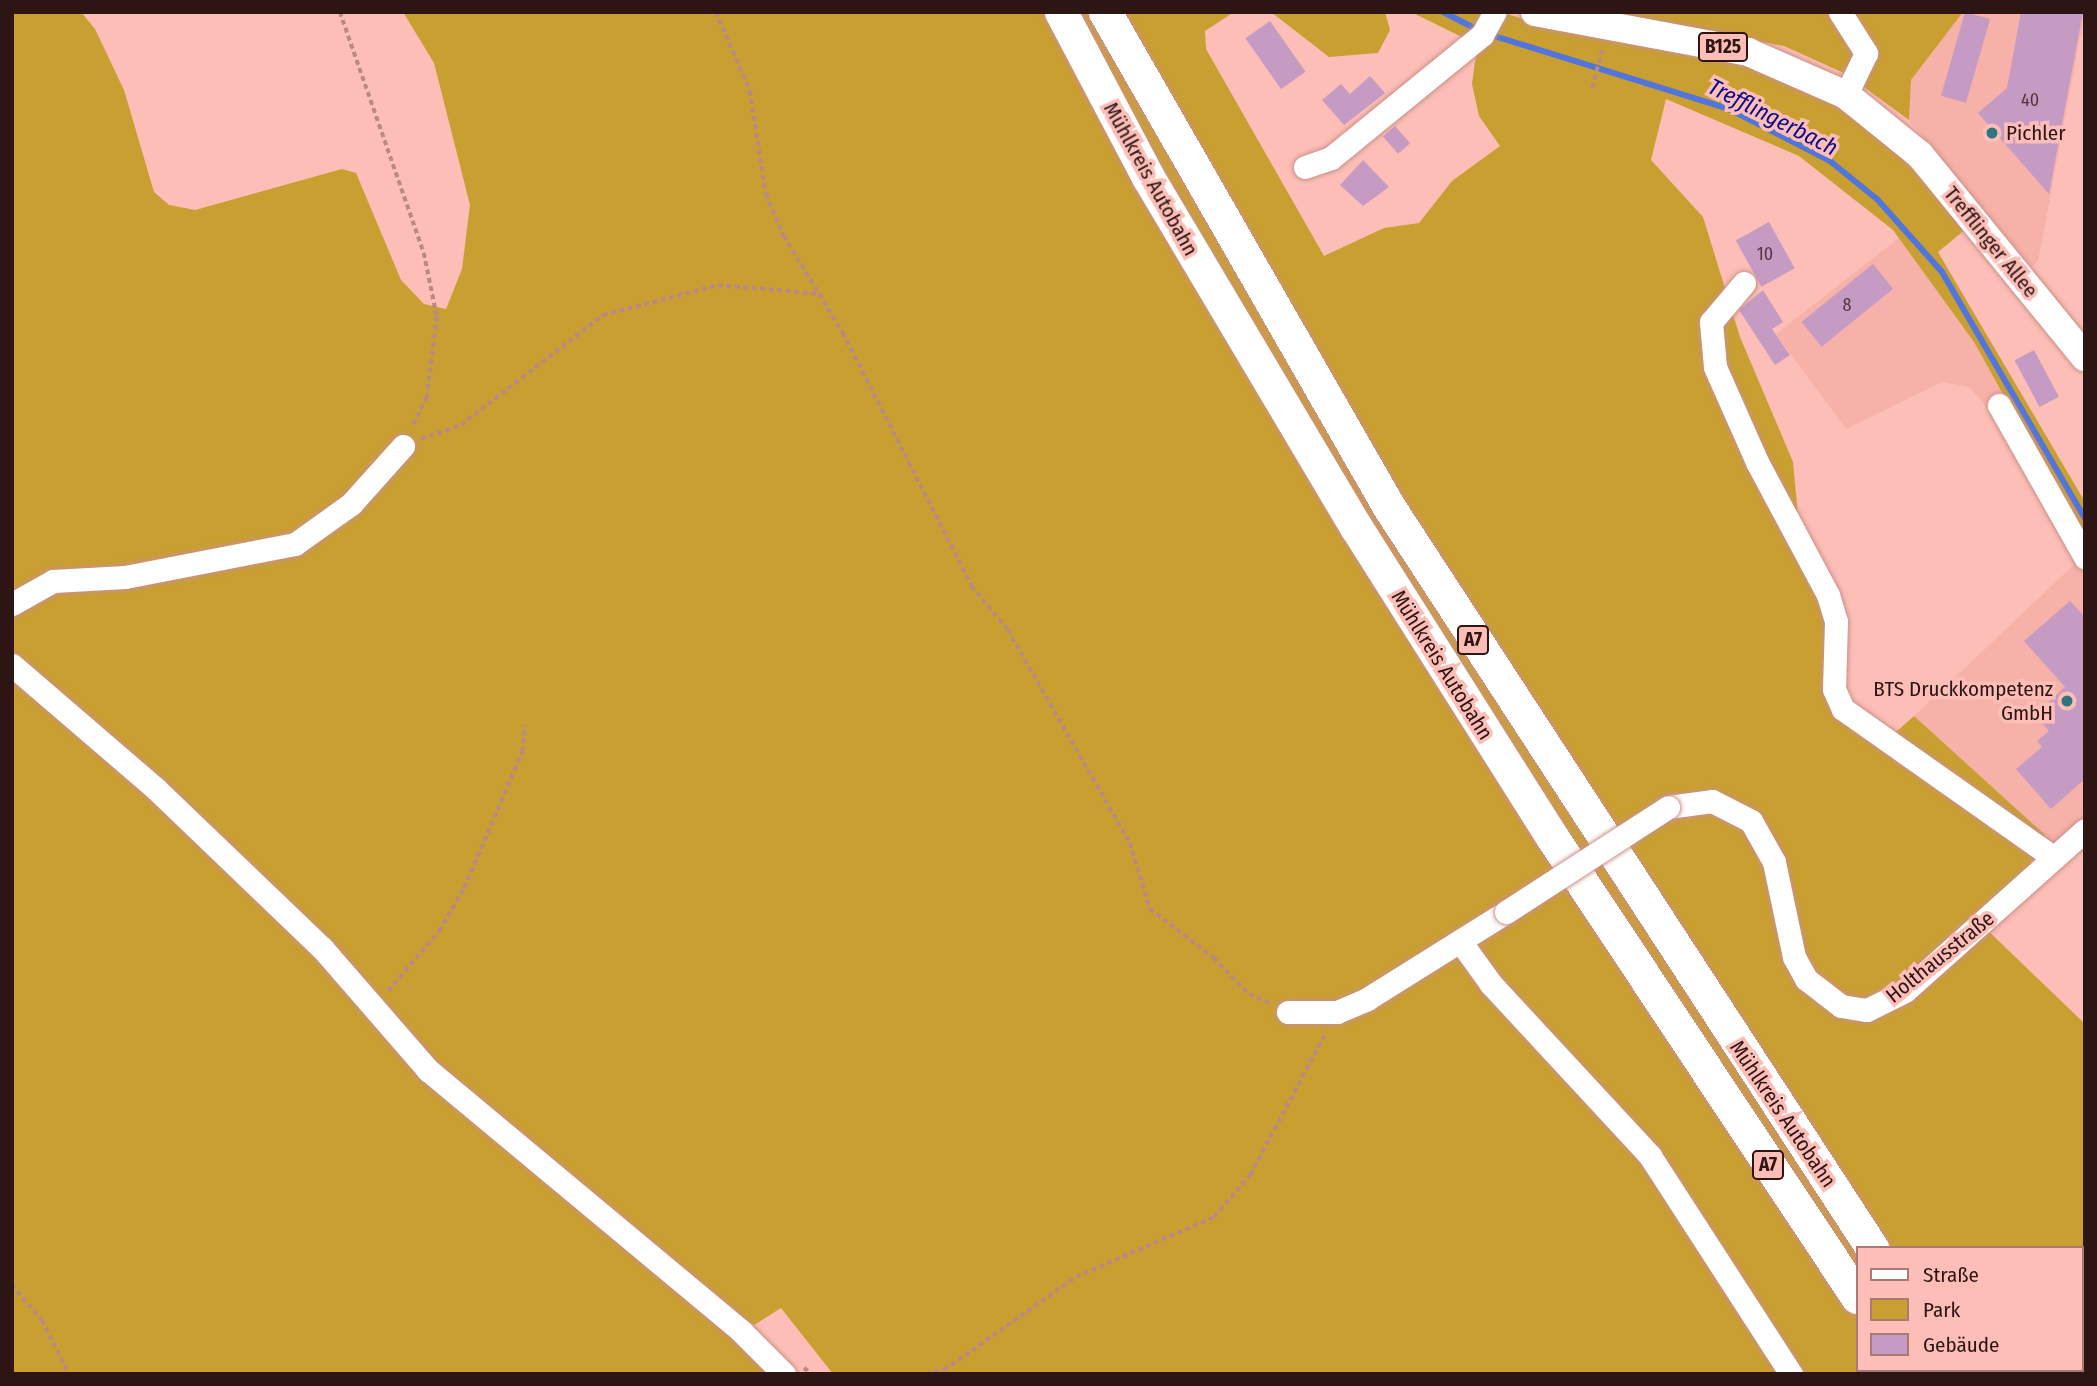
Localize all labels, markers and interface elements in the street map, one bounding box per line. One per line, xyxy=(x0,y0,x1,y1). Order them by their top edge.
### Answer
road number: B125 xyxy=(1697,32,1749,62)
water label: Trefflingerbach xyxy=(1703,72,1843,162)
house number: 40 xyxy=(2021,89,2039,111)
street label: Mühlkreis Autobahn xyxy=(1098,98,1204,260)
place label: Pichler xyxy=(2006,120,2065,146)
marker: Pichler xyxy=(1984,125,2000,141)
street label: Trefflinger Allee xyxy=(1939,181,2043,303)
house number: 10 xyxy=(1757,243,1773,265)
house number: 8 xyxy=(1843,294,1851,316)
street label: Mühlkreis Autobahn xyxy=(1386,586,1498,744)
road number: A7 xyxy=(1456,624,1490,656)
place label: BTS Druckkompetenz GmbH xyxy=(1873,676,2053,726)
marker: BTS Druckkompetenz GmbH xyxy=(2059,693,2075,709)
street label: Holthausstraße xyxy=(1881,906,1999,1008)
street label: Mühlkreis Autobahn xyxy=(1725,1036,1841,1192)
road number: A7 xyxy=(1750,1149,1786,1180)
legend xyxy=(1856,1246,2083,1372)
text: Straße xyxy=(1923,1262,1979,1288)
text: Park xyxy=(1923,1297,1960,1323)
text: Gebäude xyxy=(1923,1332,1999,1358)

